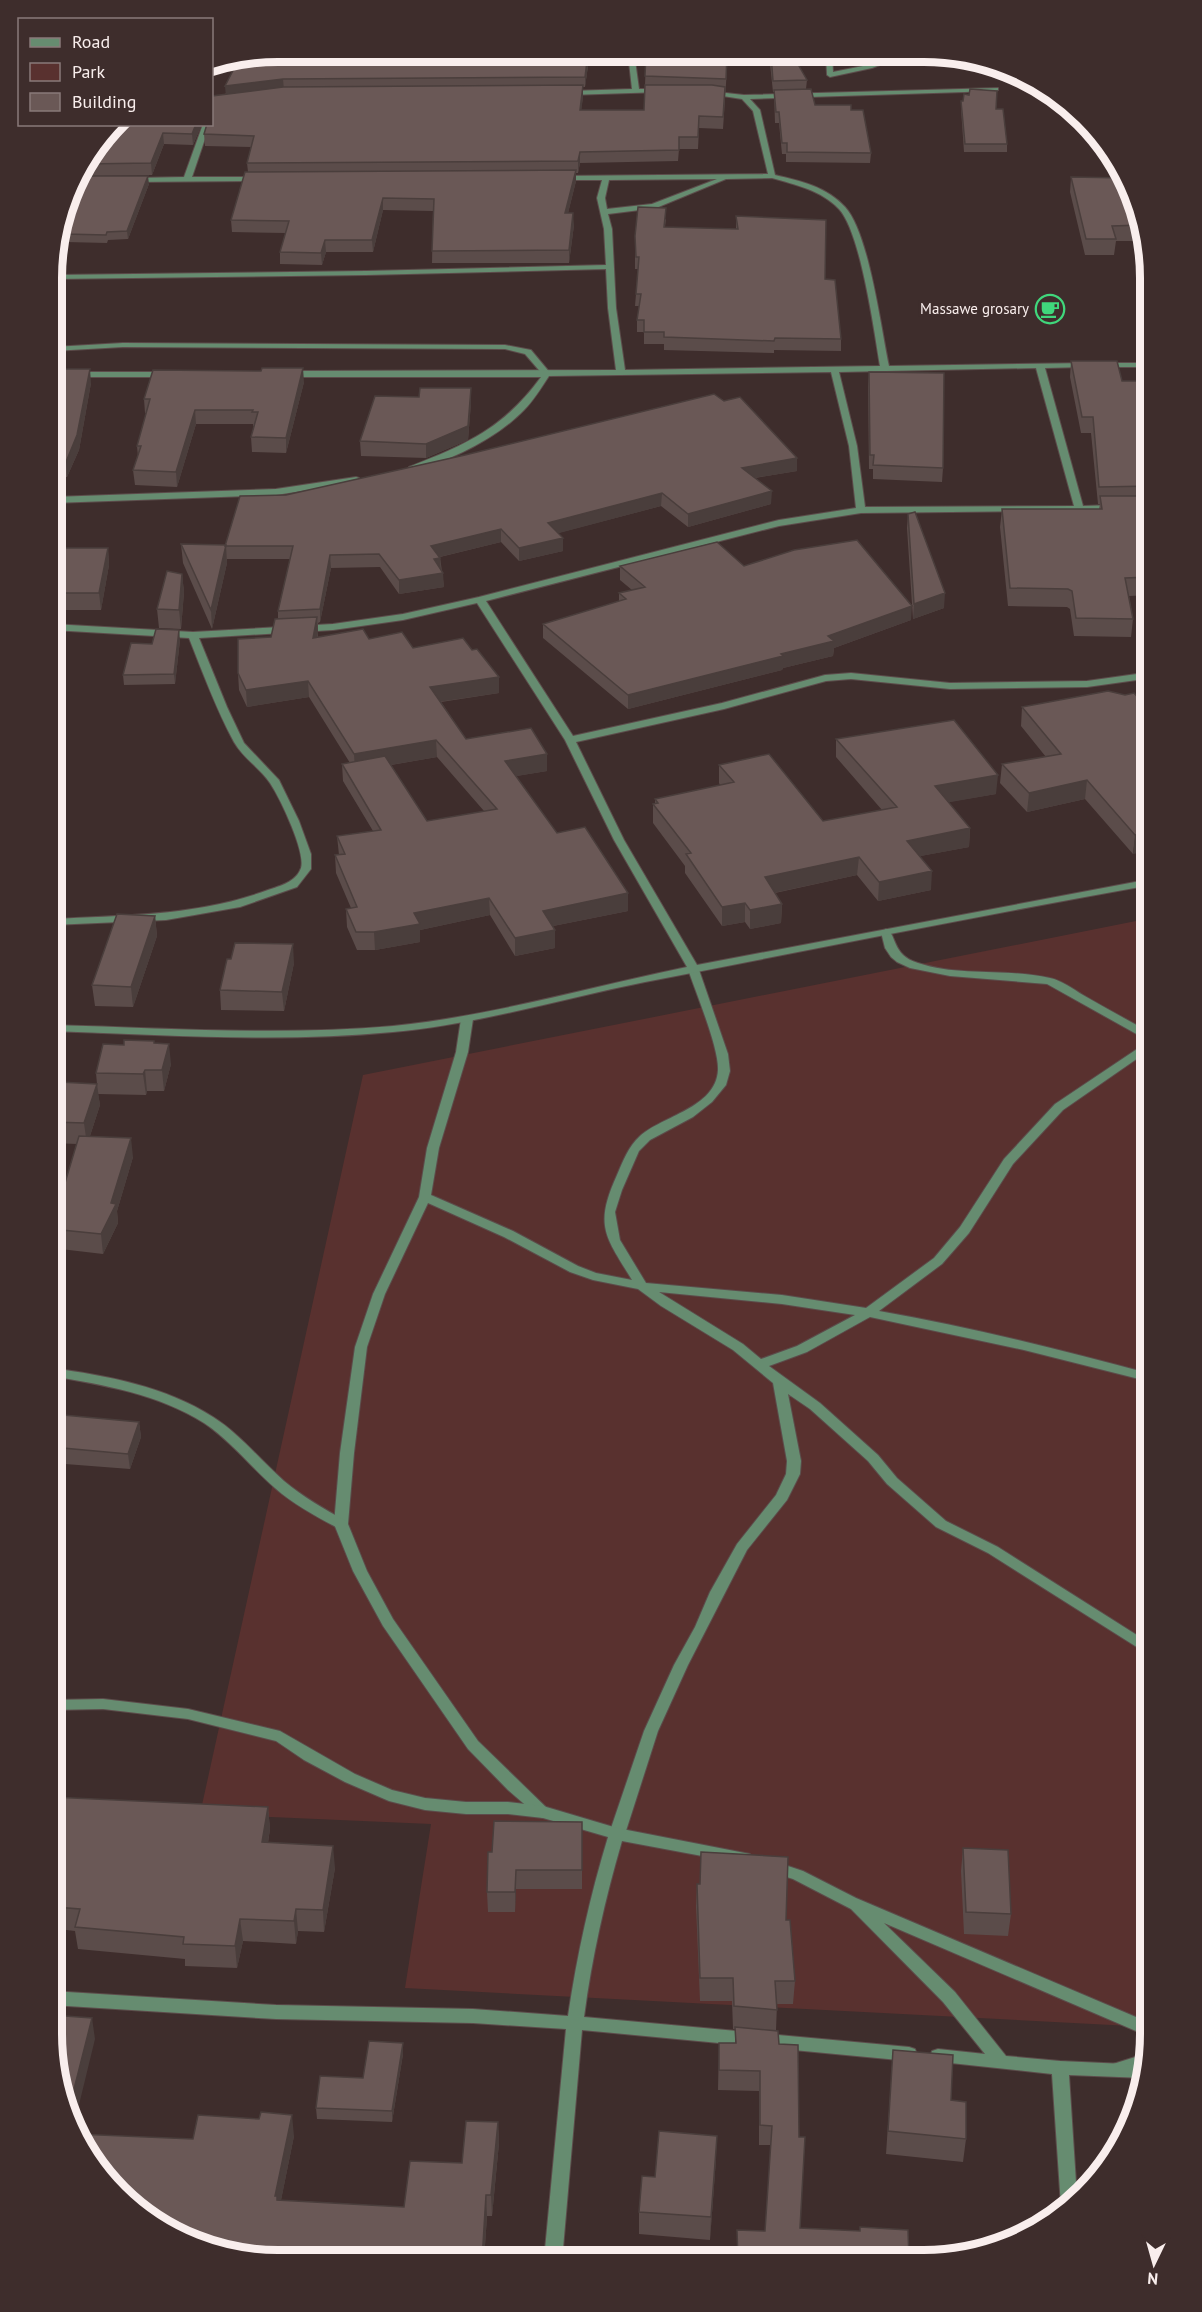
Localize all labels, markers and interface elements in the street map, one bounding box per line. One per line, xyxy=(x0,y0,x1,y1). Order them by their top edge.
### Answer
legend xyxy=(18,18,213,126)
text: Road xyxy=(72,30,110,53)
text: Park xyxy=(72,60,105,83)
text: Building xyxy=(72,90,136,113)
cafe icon: Massawe grosary xyxy=(1034,293,1066,325)
place label: Massawe grosary xyxy=(920,299,1029,318)
north arrow xyxy=(1124,2234,1184,2294)
text: N xyxy=(1147,2269,1159,2289)

